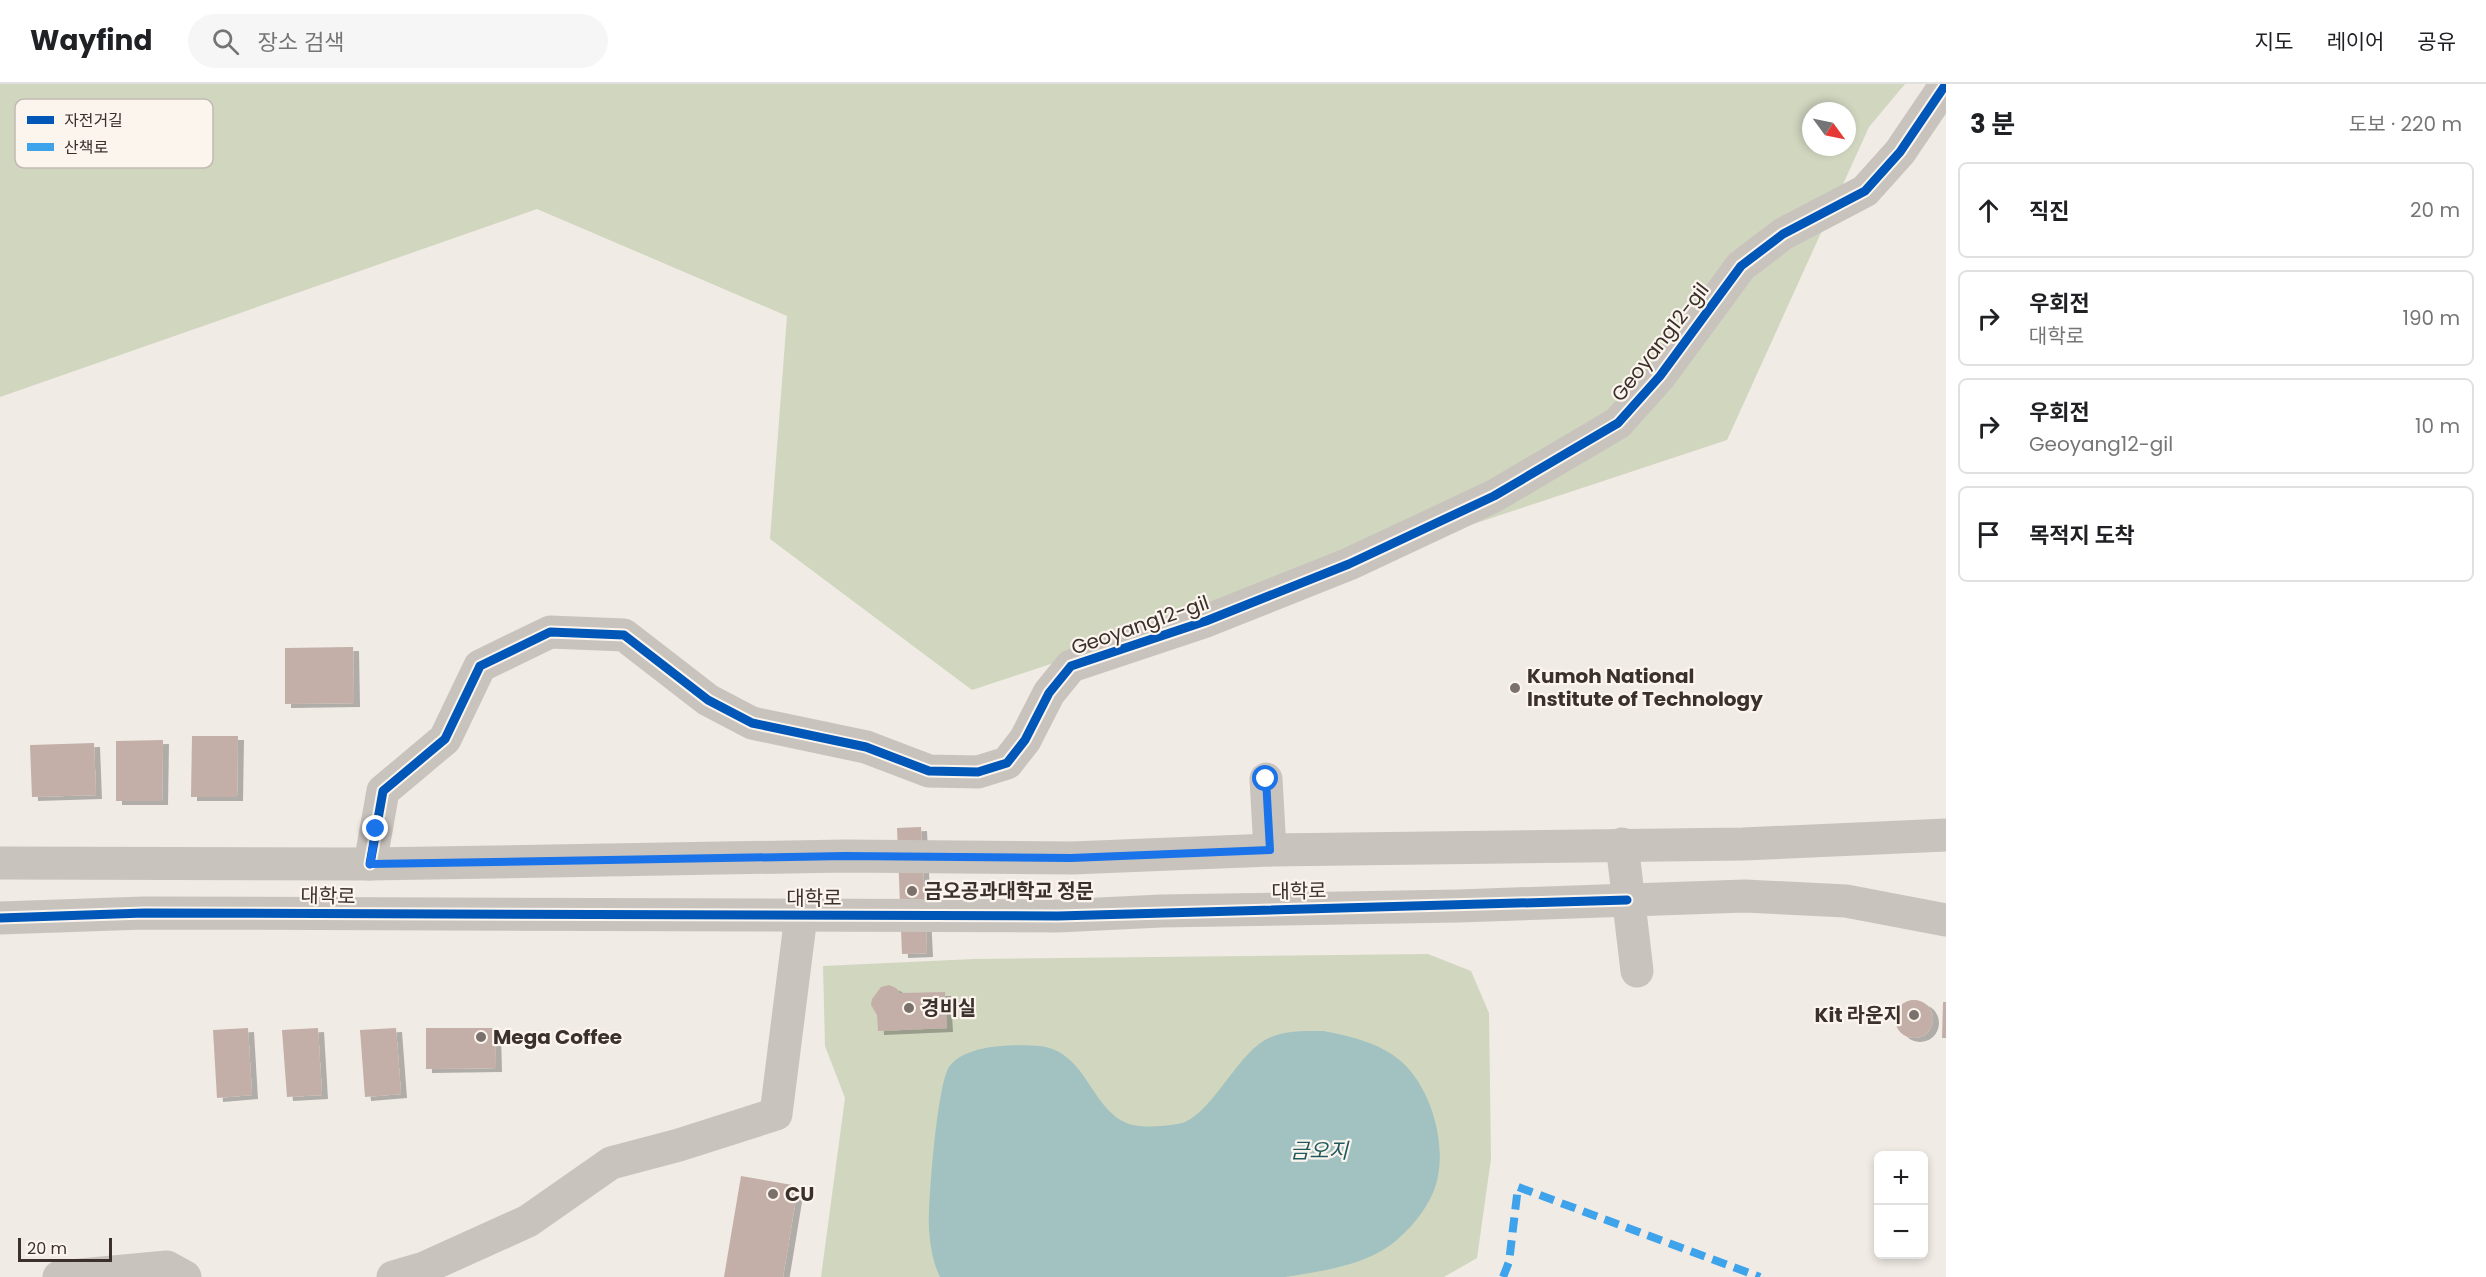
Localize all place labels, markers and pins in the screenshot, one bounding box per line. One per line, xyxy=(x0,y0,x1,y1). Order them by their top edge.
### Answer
place label: Kumoh National Institute of Technology xyxy=(1527,662,1763,713)
marker: Kumoh National Institute of Technology xyxy=(1508,681,1522,695)
place label: 금오공과대학교 정문 xyxy=(924,877,1094,905)
marker: 금오공과대학교 정문 xyxy=(905,884,919,898)
place label: 경비실 xyxy=(921,994,976,1022)
marker: 경비실 xyxy=(902,1001,916,1015)
place label: Kit 라운지 xyxy=(1815,1001,1902,1029)
marker: Kit 라운지 xyxy=(1907,1008,1921,1022)
place label: Mega Coffee xyxy=(493,1023,622,1051)
marker: Mega Coffee xyxy=(474,1030,488,1044)
place label: CU xyxy=(785,1180,814,1208)
marker: CU xyxy=(766,1187,780,1201)

